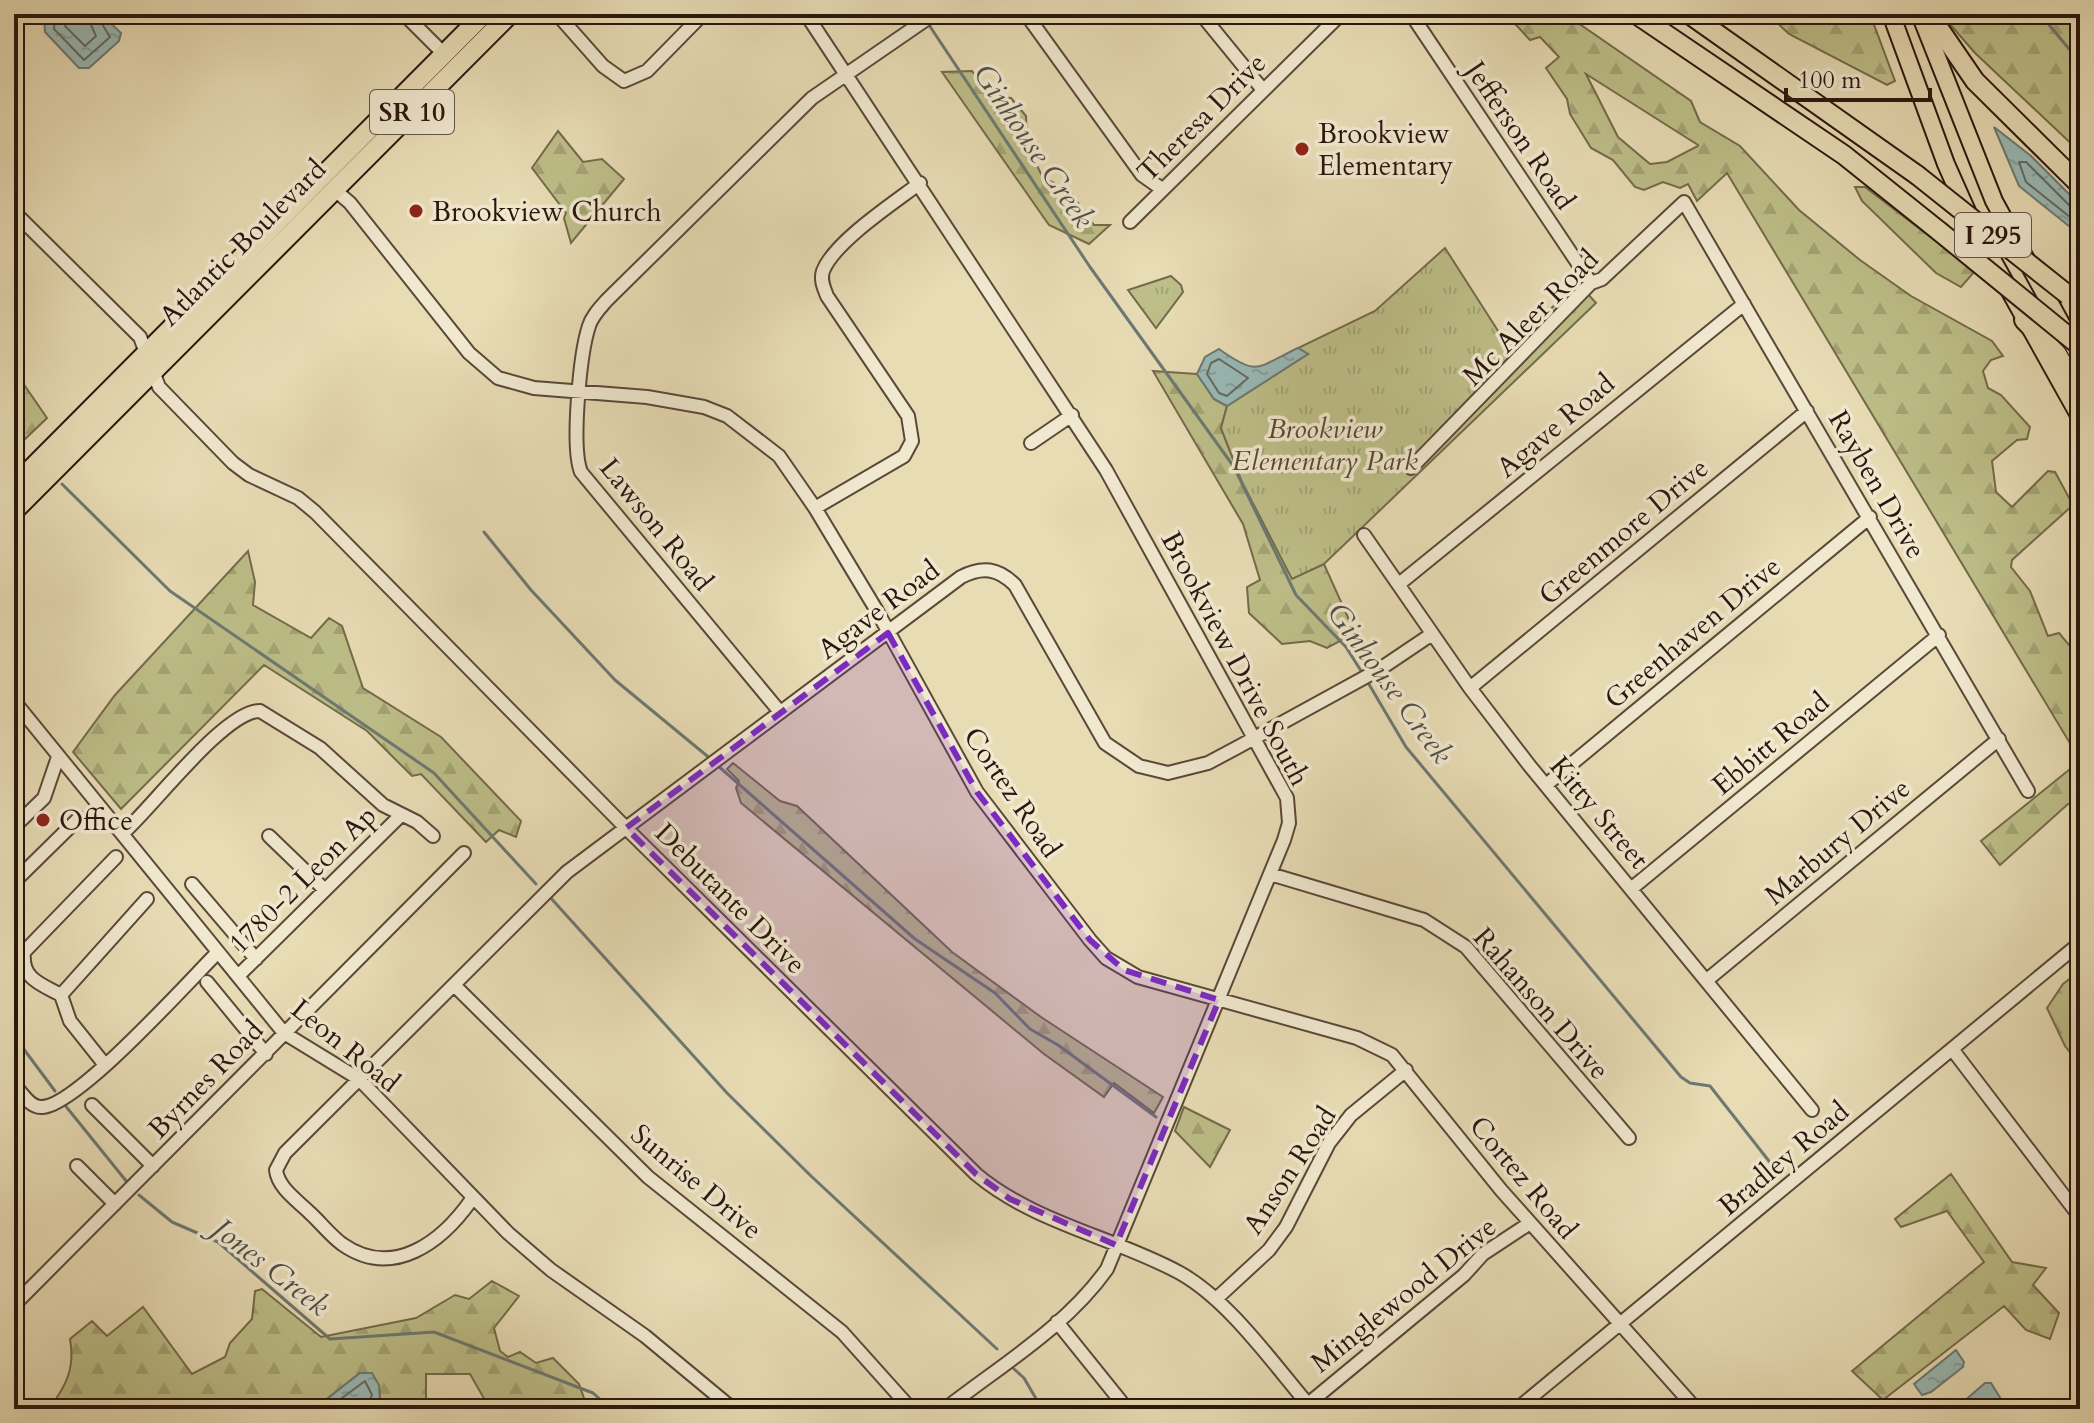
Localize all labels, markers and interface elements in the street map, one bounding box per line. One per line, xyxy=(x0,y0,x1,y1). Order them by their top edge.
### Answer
street label: Theresa Drive xyxy=(1129,45,1275,191)
street label: Jefferson Road xyxy=(1454,51,1584,217)
scale bar xyxy=(1786,52,1930,102)
water label: Ginhouse Creek xyxy=(963,56,1104,237)
text: 100 m xyxy=(1798,64,1862,97)
road number: SR 10 xyxy=(370,90,454,134)
place label: Brookview Elementary xyxy=(1318,115,1454,185)
marker: Brookview Elementary xyxy=(1293,140,1311,158)
street label: Atlantic Boulevard xyxy=(151,151,335,335)
place label: Brookview Church xyxy=(432,193,662,231)
marker: Brookview Church xyxy=(407,202,425,220)
road number: I 295 xyxy=(1955,213,2031,257)
street label: Mc Aleer Road xyxy=(1454,241,1607,394)
street label: Agave Road xyxy=(1488,365,1623,486)
street label: Rayben Drive xyxy=(1819,403,1935,566)
park label: Brookview Elementary Park xyxy=(1232,410,1418,480)
street label: Greenmore Drive xyxy=(1531,449,1717,614)
street label: Lawson Road xyxy=(591,450,722,599)
street label: Brookview Drive South xyxy=(1152,525,1318,792)
street label: Greenhaven Drive xyxy=(1596,548,1789,718)
street label: Agave Road xyxy=(810,551,947,668)
water label: Ginhouse Creek xyxy=(1317,594,1462,772)
street label: Ebbitt Road xyxy=(1704,684,1837,804)
street label: Cortez Road xyxy=(955,720,1070,865)
street label: Kitty Street xyxy=(1541,748,1658,877)
street label: Marbury Drive xyxy=(1757,770,1919,914)
street label: 1780-2 Leon Ap xyxy=(220,797,385,962)
place label: Office xyxy=(59,802,133,840)
marker: Office xyxy=(34,811,52,829)
street label: Debutante Drive xyxy=(646,815,814,983)
street label: Rahanson Drive xyxy=(1464,919,1618,1088)
street label: Leon Road xyxy=(283,990,408,1101)
street label: Byrnes Road xyxy=(140,1012,272,1147)
street label: Bradley Road xyxy=(1710,1093,1857,1225)
street label: Anson Road xyxy=(1234,1099,1345,1242)
street label: Cortez Road xyxy=(1461,1108,1586,1247)
street label: Sunrise Drive xyxy=(623,1116,770,1248)
water label: Jones Creek xyxy=(198,1204,338,1326)
street label: Minglewood Drive xyxy=(1303,1208,1504,1381)

